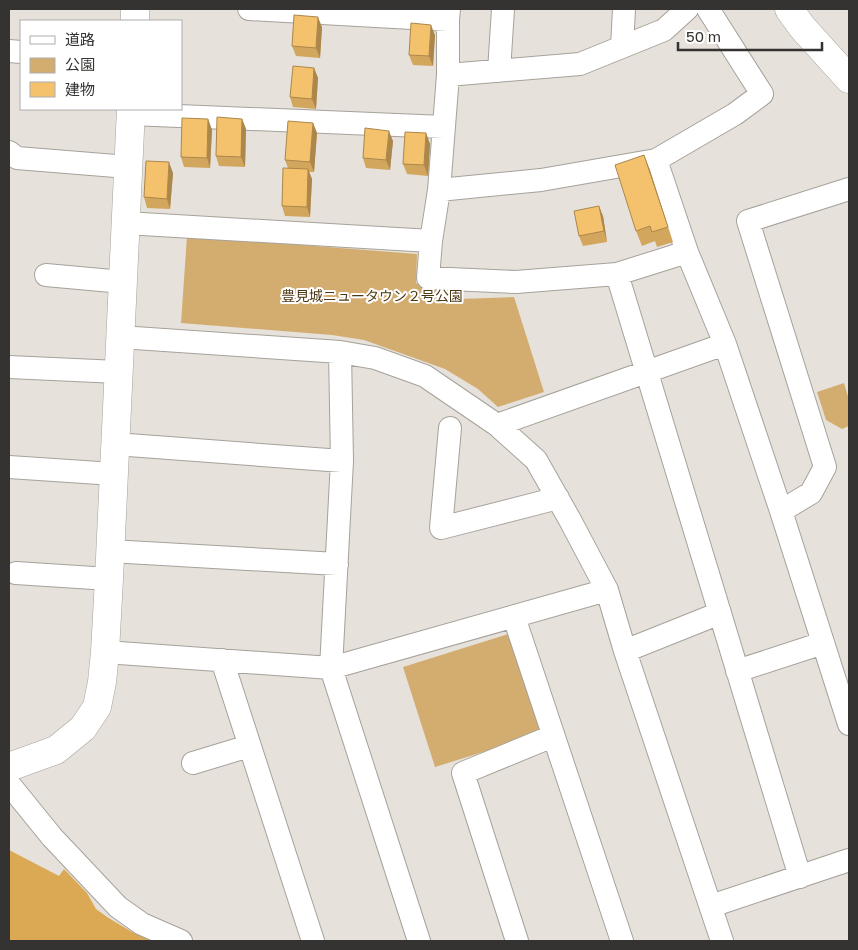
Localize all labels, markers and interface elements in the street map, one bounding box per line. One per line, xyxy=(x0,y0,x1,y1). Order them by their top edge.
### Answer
legend xyxy=(20,20,182,110)
scale bar xyxy=(678,20,822,52)
text: 50 m xyxy=(686,27,721,45)
text: 道路 xyxy=(65,30,95,48)
text: 公園 xyxy=(65,55,95,73)
text: 建物 xyxy=(65,80,95,98)
park label: 豊見城ニュータウン２号公園 xyxy=(281,287,463,304)

